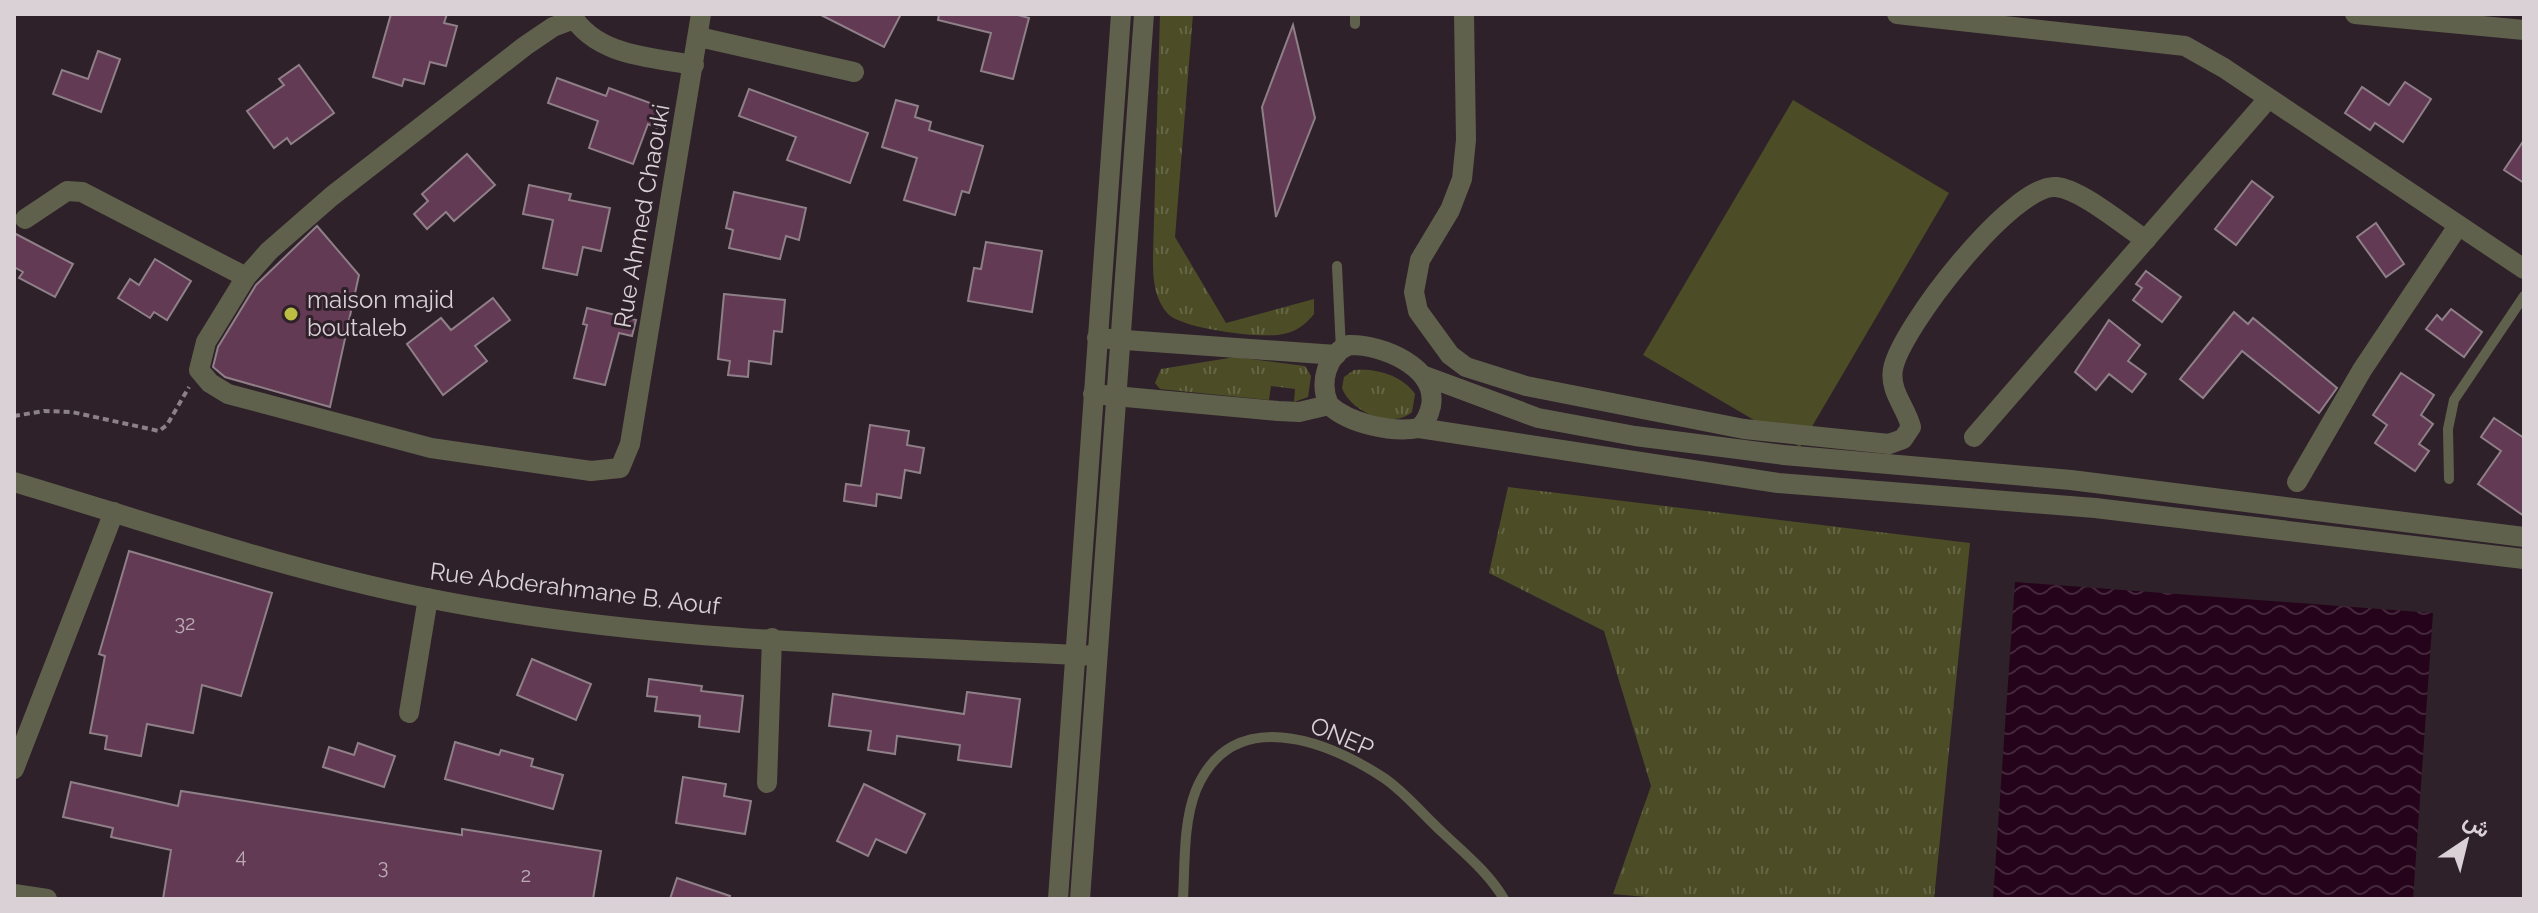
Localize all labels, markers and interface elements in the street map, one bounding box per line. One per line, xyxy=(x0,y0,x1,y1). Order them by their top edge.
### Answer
street label: Rue Ahmed Chaouki xyxy=(608,102,675,330)
place label: maison majid boutaleb xyxy=(307,285,454,342)
marker: maison majid boutaleb xyxy=(282,305,300,323)
street label: Rue Abderahmane B. Aouf xyxy=(428,556,723,621)
house number: 32 xyxy=(174,611,196,635)
street label: ONEP xyxy=(1306,710,1378,763)
north arrow xyxy=(2426,801,2506,881)
text: ش xyxy=(2459,806,2496,844)
house number: 4 xyxy=(236,844,247,868)
house number: 3 xyxy=(378,855,388,879)
house number: 2 xyxy=(521,863,531,887)

